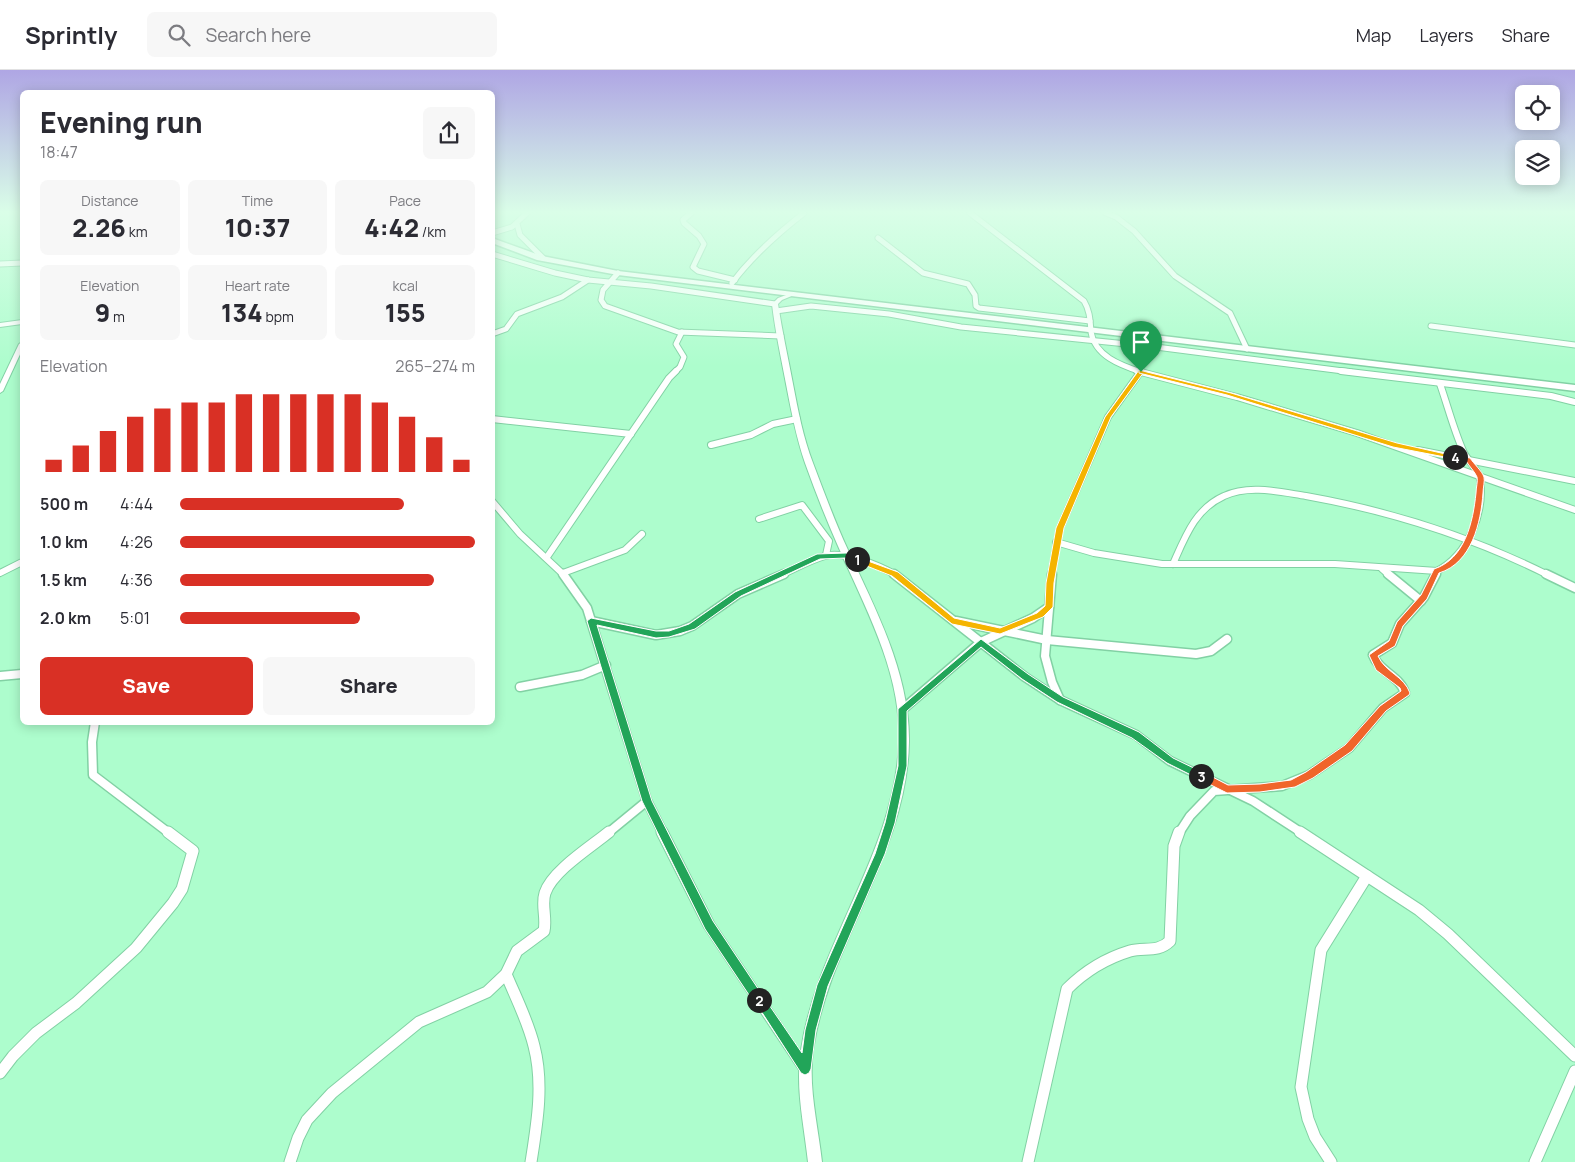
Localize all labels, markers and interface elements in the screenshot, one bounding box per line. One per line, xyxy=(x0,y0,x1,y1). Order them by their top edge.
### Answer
search box xyxy=(147,12,497,57)
text: Sprintly xyxy=(25,18,117,51)
icon: search xyxy=(165,21,193,49)
text: Search here xyxy=(205,22,311,48)
text: Map xyxy=(1356,23,1391,47)
text: Layers xyxy=(1419,23,1473,47)
text: Share xyxy=(1501,23,1550,47)
map controls xyxy=(1515,85,1560,185)
button: locate xyxy=(1515,85,1560,130)
text: Evening run xyxy=(40,103,203,141)
button: share xyxy=(423,107,475,159)
button: layers xyxy=(1515,140,1560,185)
text: 18:47 xyxy=(40,141,78,163)
text: Distance xyxy=(81,191,139,210)
text: Time xyxy=(242,191,273,210)
text: Pace xyxy=(389,191,421,210)
text: 2.26 xyxy=(72,210,126,245)
text: 10:37 xyxy=(225,210,290,245)
text: 4:42 xyxy=(364,210,419,245)
text: km xyxy=(126,222,148,241)
text: /km xyxy=(419,222,446,241)
text: Elevation xyxy=(80,276,139,295)
text: Heart rate xyxy=(225,276,290,295)
text: kcal xyxy=(392,276,418,295)
text: 9 xyxy=(95,295,110,330)
text: 134 xyxy=(221,295,263,330)
text: 155 xyxy=(385,295,426,330)
text: m xyxy=(110,307,125,326)
text: bpm xyxy=(263,307,294,326)
pin xyxy=(1120,321,1162,372)
icon: arrive xyxy=(1127,328,1155,356)
text: Elevation xyxy=(40,355,108,377)
text: 265–274 m xyxy=(395,355,475,377)
pin: 4 xyxy=(1442,444,1468,470)
text: 4 xyxy=(1451,448,1460,467)
text: 500 m xyxy=(40,493,88,515)
text: 4:44 xyxy=(120,493,153,515)
text: 1.0 km xyxy=(40,531,88,553)
text: 4:26 xyxy=(120,531,153,553)
pin: 1 xyxy=(844,546,870,572)
text: 1 xyxy=(854,550,861,569)
text: 1.5 km xyxy=(40,569,87,591)
text: 4:36 xyxy=(120,569,153,591)
text: 2.0 km xyxy=(40,607,91,629)
text: 5:01 xyxy=(120,607,150,629)
button: Save xyxy=(40,657,253,715)
button: Share xyxy=(263,657,475,715)
pin: 3 xyxy=(1188,764,1214,788)
text: 3 xyxy=(1197,767,1206,786)
pin: 2 xyxy=(746,988,772,1012)
text: 2 xyxy=(755,991,764,1010)

